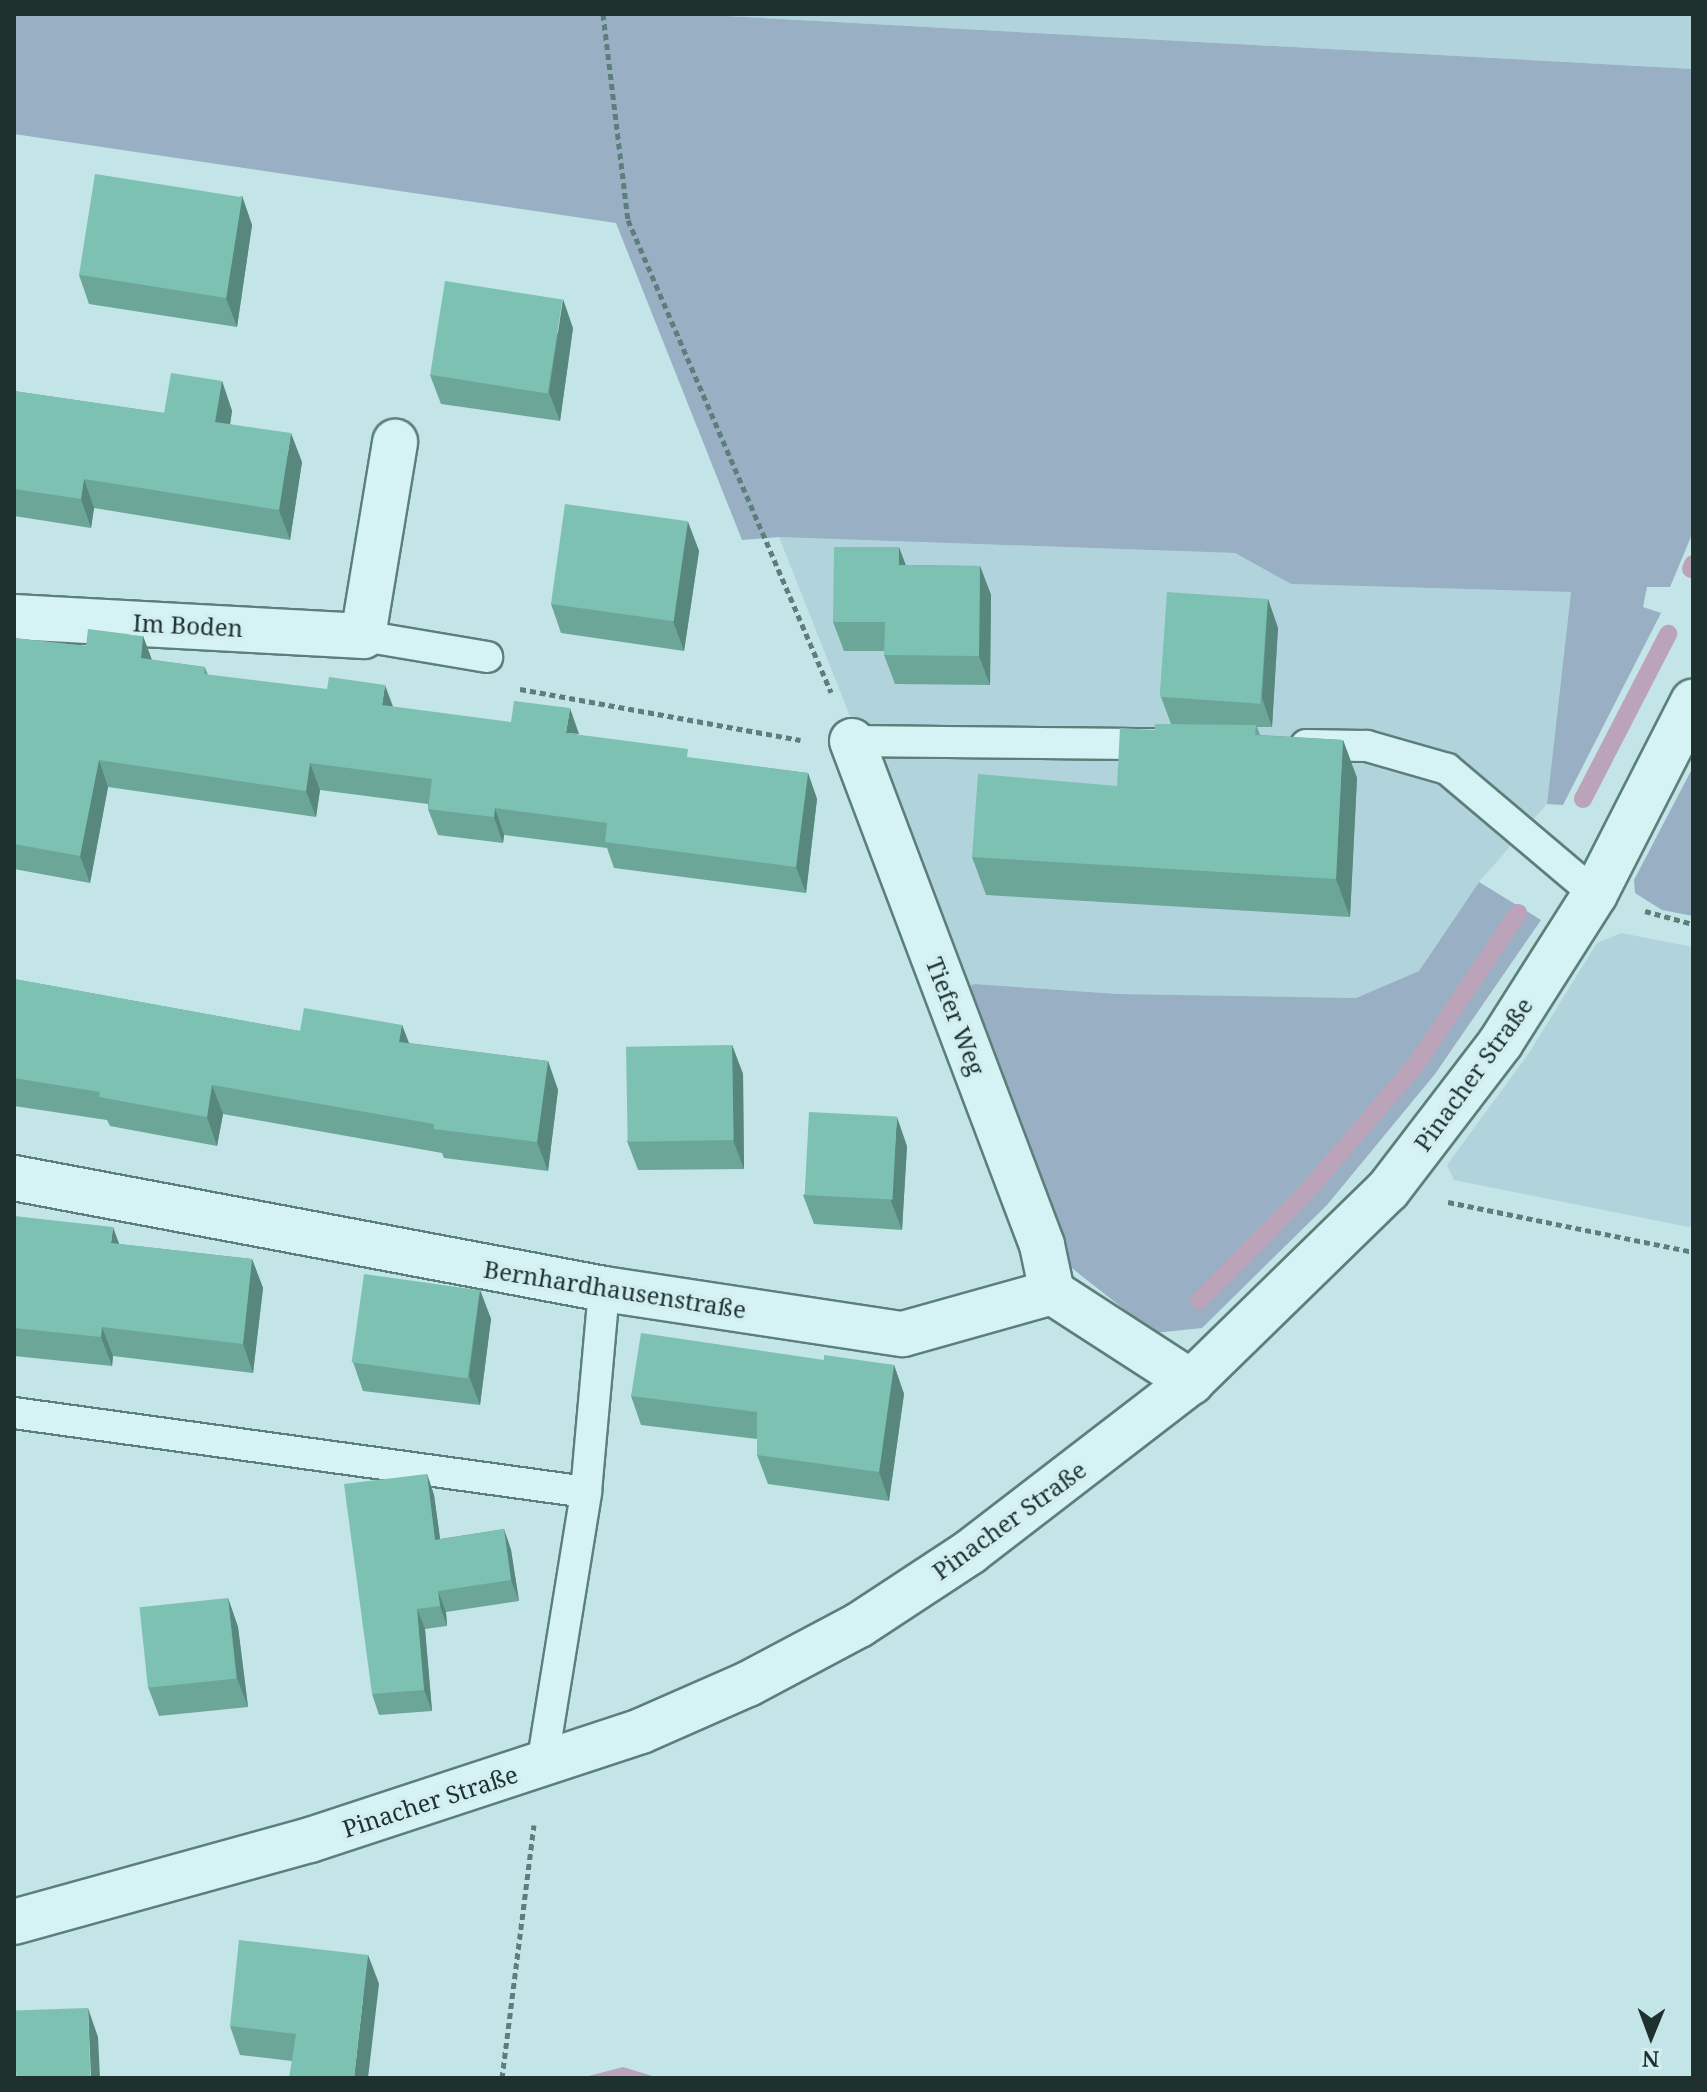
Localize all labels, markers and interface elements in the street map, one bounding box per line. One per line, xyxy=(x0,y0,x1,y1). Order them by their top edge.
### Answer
street label: Im Boden xyxy=(132,608,244,642)
street label: Tiefer Weg xyxy=(920,953,992,1079)
street label: Pinacher Straße xyxy=(1408,992,1538,1156)
street label: Bernhardhausenstraße xyxy=(482,1254,748,1324)
street label: Pinacher Straße xyxy=(927,1455,1091,1585)
street label: Pinacher Straße xyxy=(339,1759,521,1843)
north arrow xyxy=(1611,1996,1691,2076)
text: N xyxy=(1642,2045,1660,2075)

